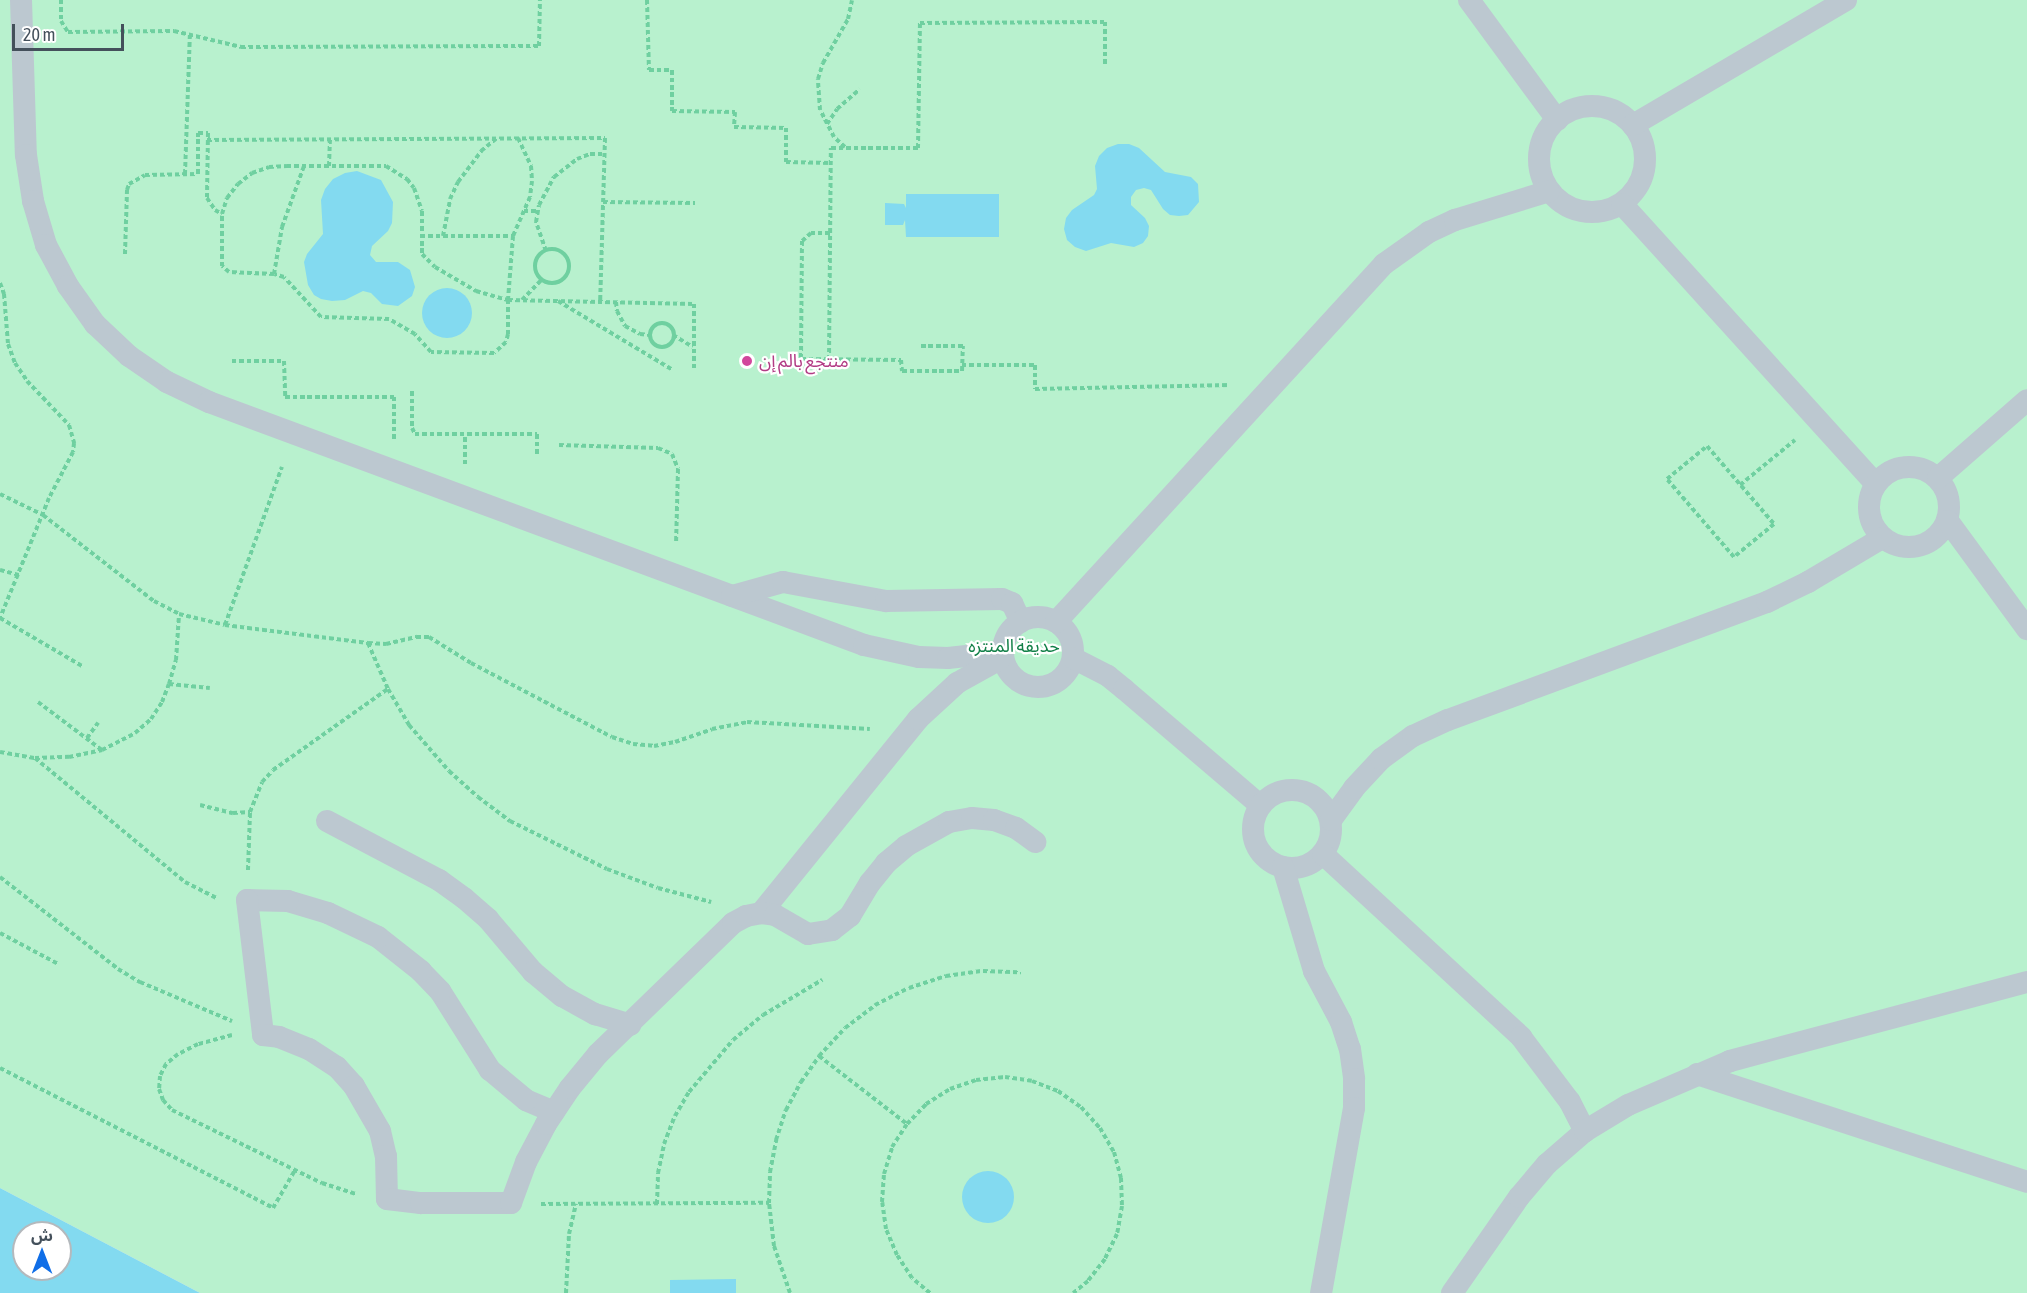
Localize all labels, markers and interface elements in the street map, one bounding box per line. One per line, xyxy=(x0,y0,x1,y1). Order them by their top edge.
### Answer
scale bar xyxy=(15,12,128,50)
text: 20 m xyxy=(23,24,55,45)
place label: منتجع بالم إن xyxy=(759,350,849,372)
marker: منتجع بالم إن xyxy=(740,354,754,368)
park label: حديقة المنتزه xyxy=(968,635,1060,657)
north arrow xyxy=(12,1221,72,1281)
text: ش xyxy=(31,1226,53,1244)

